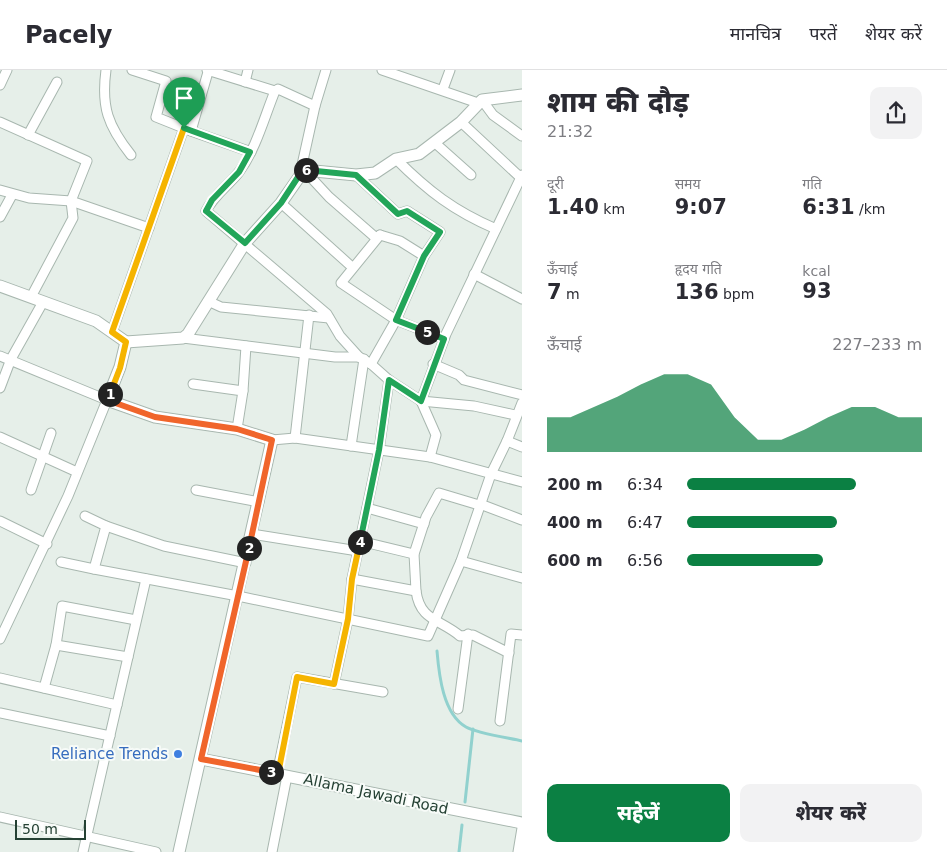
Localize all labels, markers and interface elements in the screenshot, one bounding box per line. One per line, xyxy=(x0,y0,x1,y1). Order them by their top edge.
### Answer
text: Pacely xyxy=(25,21,113,49)
text: मानचित्र xyxy=(730,23,781,44)
text: परतें xyxy=(809,23,837,44)
text: शेयर करें xyxy=(865,23,922,44)
pin xyxy=(163,77,205,128)
icon: arrive xyxy=(170,84,198,112)
text: शाम की दौड़ xyxy=(547,86,689,119)
button: share xyxy=(870,87,922,139)
text: 21:32 xyxy=(547,122,593,141)
pin: 6 xyxy=(294,158,318,182)
text: 6 xyxy=(302,162,311,178)
text: दूरी xyxy=(547,176,564,192)
text: समय xyxy=(675,176,701,192)
text: गति xyxy=(802,176,822,192)
text: 1.40 xyxy=(547,195,599,219)
text: 9:07 xyxy=(675,195,727,219)
text: 6:31 xyxy=(802,195,855,219)
text: km xyxy=(599,201,625,217)
text: /km xyxy=(855,201,885,217)
text: ऊँचाई xyxy=(547,261,577,277)
text: हृदय गति xyxy=(675,261,722,277)
text: kcal xyxy=(802,263,831,279)
text: 93 xyxy=(802,279,832,303)
text: 7 xyxy=(547,280,562,304)
text: 136 xyxy=(675,280,719,304)
text: m xyxy=(562,286,580,302)
text: bpm xyxy=(719,286,754,302)
pin: 5 xyxy=(414,320,440,344)
text: 5 xyxy=(423,324,432,340)
text: ऊँचाई xyxy=(547,335,582,354)
text: 227–233 m xyxy=(832,335,922,354)
pin: 1 xyxy=(98,382,122,406)
text: 1 xyxy=(106,386,115,402)
text: 200 m xyxy=(547,475,603,494)
text: 6:34 xyxy=(627,475,663,494)
text: 400 m xyxy=(547,513,603,532)
text: 6:47 xyxy=(627,513,663,532)
pin: 4 xyxy=(348,530,372,554)
text: 4 xyxy=(356,534,365,550)
pin: 2 xyxy=(236,536,262,560)
text: 2 xyxy=(245,540,254,556)
text: 600 m xyxy=(547,551,603,570)
text: 6:56 xyxy=(627,551,663,570)
place label: Reliance Trends xyxy=(51,745,168,763)
marker: Reliance Trends xyxy=(172,748,184,760)
pin: 3 xyxy=(258,760,284,784)
text: 3 xyxy=(267,764,276,780)
street label: Allama Jawadi Road xyxy=(302,770,450,818)
button: सहेजें xyxy=(547,784,730,842)
button: शेयर करें xyxy=(740,784,922,842)
scale bar xyxy=(15,817,86,840)
text: 50 m xyxy=(22,821,58,837)

